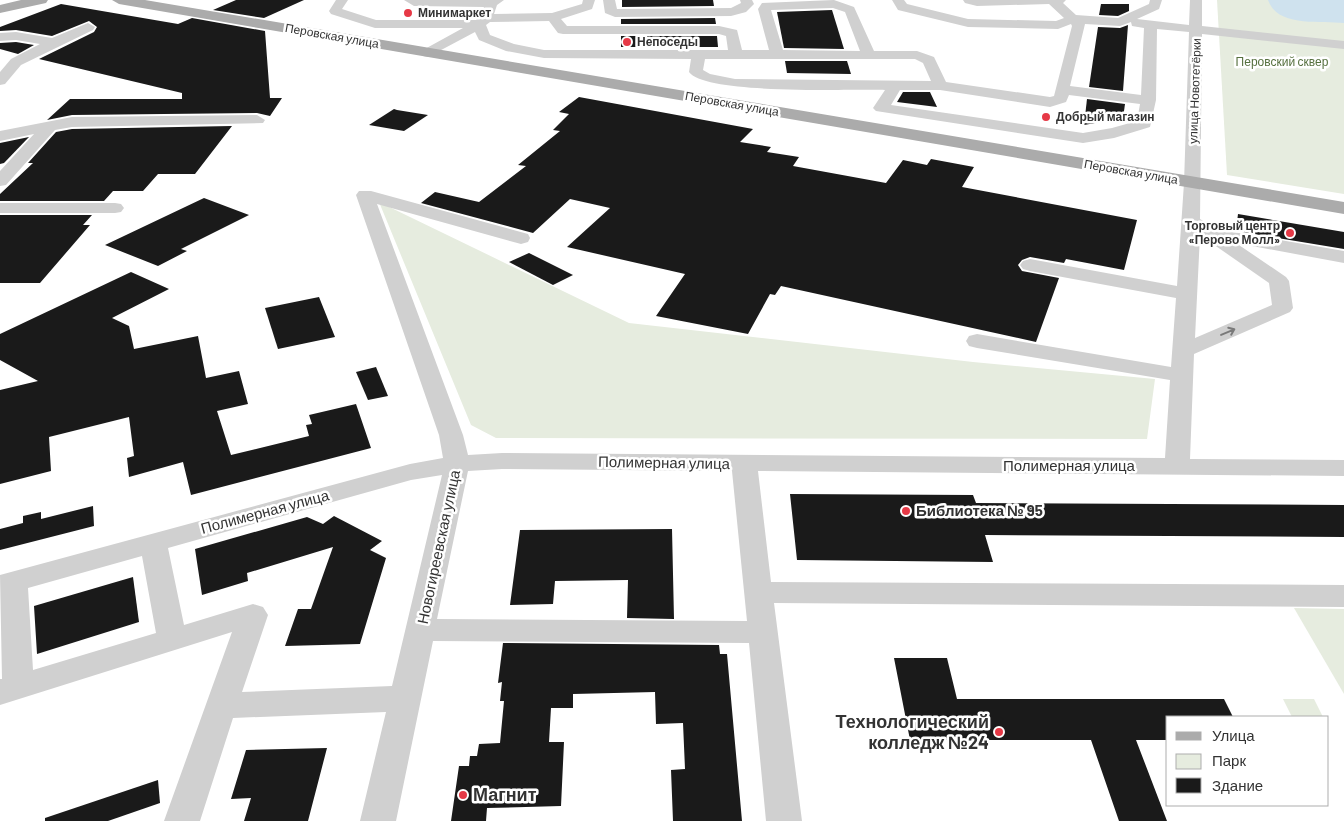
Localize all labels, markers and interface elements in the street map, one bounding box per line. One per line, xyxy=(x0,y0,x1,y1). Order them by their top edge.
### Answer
place label: Минимаркет xyxy=(418,5,491,20)
marker: Минимаркет xyxy=(402,7,414,19)
street label: Перовская улица xyxy=(284,20,380,51)
place label: Непоседы xyxy=(637,34,698,49)
marker: Непоседы xyxy=(621,36,633,48)
street label: улица Новотетёрки xyxy=(1185,38,1204,144)
park label: Перовский сквер xyxy=(1236,54,1329,69)
street label: Перовская улица xyxy=(684,88,780,119)
place label: Добрый магазин xyxy=(1056,109,1155,124)
marker: Добрый магазин xyxy=(1040,111,1052,123)
street label: Перовская улица xyxy=(1083,156,1179,187)
place label: Торговый центр «Перово Молл» xyxy=(1185,218,1280,247)
marker: Торговый центр «Перово Молл» xyxy=(1284,227,1296,239)
one-way arrow xyxy=(1220,326,1235,336)
street label: Полимерная улица xyxy=(598,452,731,472)
street label: Полимерная улица xyxy=(1003,456,1136,474)
street label: Новогиреевская улица xyxy=(413,467,463,625)
street label: Полимерная улица xyxy=(199,485,331,537)
place label: Библиотека № 95 xyxy=(916,501,1043,519)
marker: Библиотека № 95 xyxy=(900,505,912,517)
place label: Технологический колледж №24 xyxy=(836,710,989,753)
legend xyxy=(1166,716,1329,806)
marker: Технологический колледж №24 xyxy=(993,726,1005,738)
text: Улица xyxy=(1212,726,1255,744)
text: Парк xyxy=(1212,751,1246,769)
text: Здание xyxy=(1212,776,1263,794)
place label: Магнит xyxy=(473,783,537,805)
marker: Магнит xyxy=(457,789,469,801)

